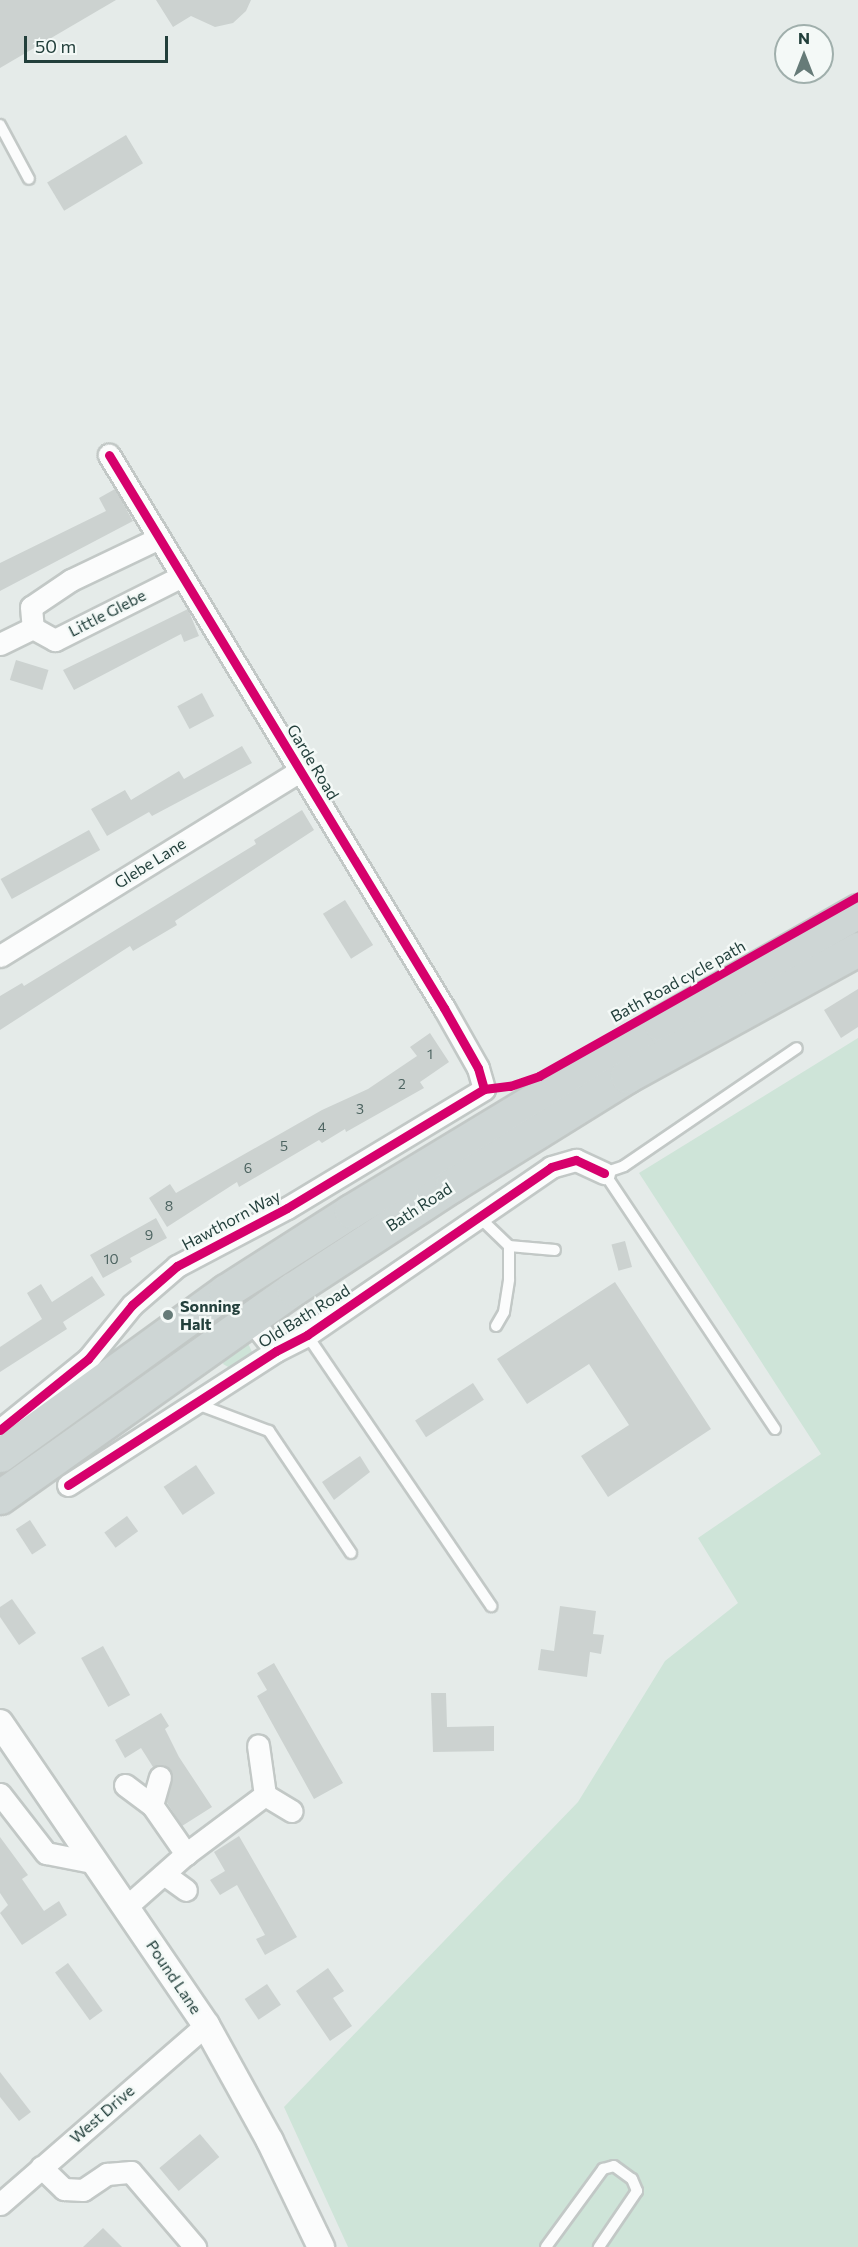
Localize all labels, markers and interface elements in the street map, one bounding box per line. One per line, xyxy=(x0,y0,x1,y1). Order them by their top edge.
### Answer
scale bar xyxy=(27,24,171,62)
north arrow xyxy=(774,24,834,84)
text: N xyxy=(798,28,810,47)
text: 50 m xyxy=(35,35,76,57)
street label: Little Glebe xyxy=(65,585,149,641)
street label: Garde Road xyxy=(283,721,343,803)
street label: Glebe Lane xyxy=(111,834,189,892)
street label: Bath Road cycle path xyxy=(607,936,749,1026)
house number: 1 xyxy=(427,1046,433,1062)
house number: 2 xyxy=(398,1076,406,1092)
house number: 3 xyxy=(356,1101,364,1117)
house number: 4 xyxy=(318,1119,326,1135)
house number: 5 xyxy=(280,1138,288,1154)
house number: 6 xyxy=(244,1160,252,1176)
street label: Bath Road xyxy=(382,1179,456,1235)
street label: Hawthorn Way xyxy=(178,1186,284,1254)
house number: 8 xyxy=(165,1198,173,1214)
house number: 9 xyxy=(145,1227,153,1243)
house number: 10 xyxy=(103,1251,119,1267)
street label: Old Bath Road xyxy=(255,1280,353,1352)
place label: Sonning Halt xyxy=(180,1296,240,1334)
marker: Sonning Halt xyxy=(161,1308,175,1322)
street label: Pound Lane xyxy=(142,1936,206,2018)
street label: West Drive xyxy=(66,2081,138,2147)

